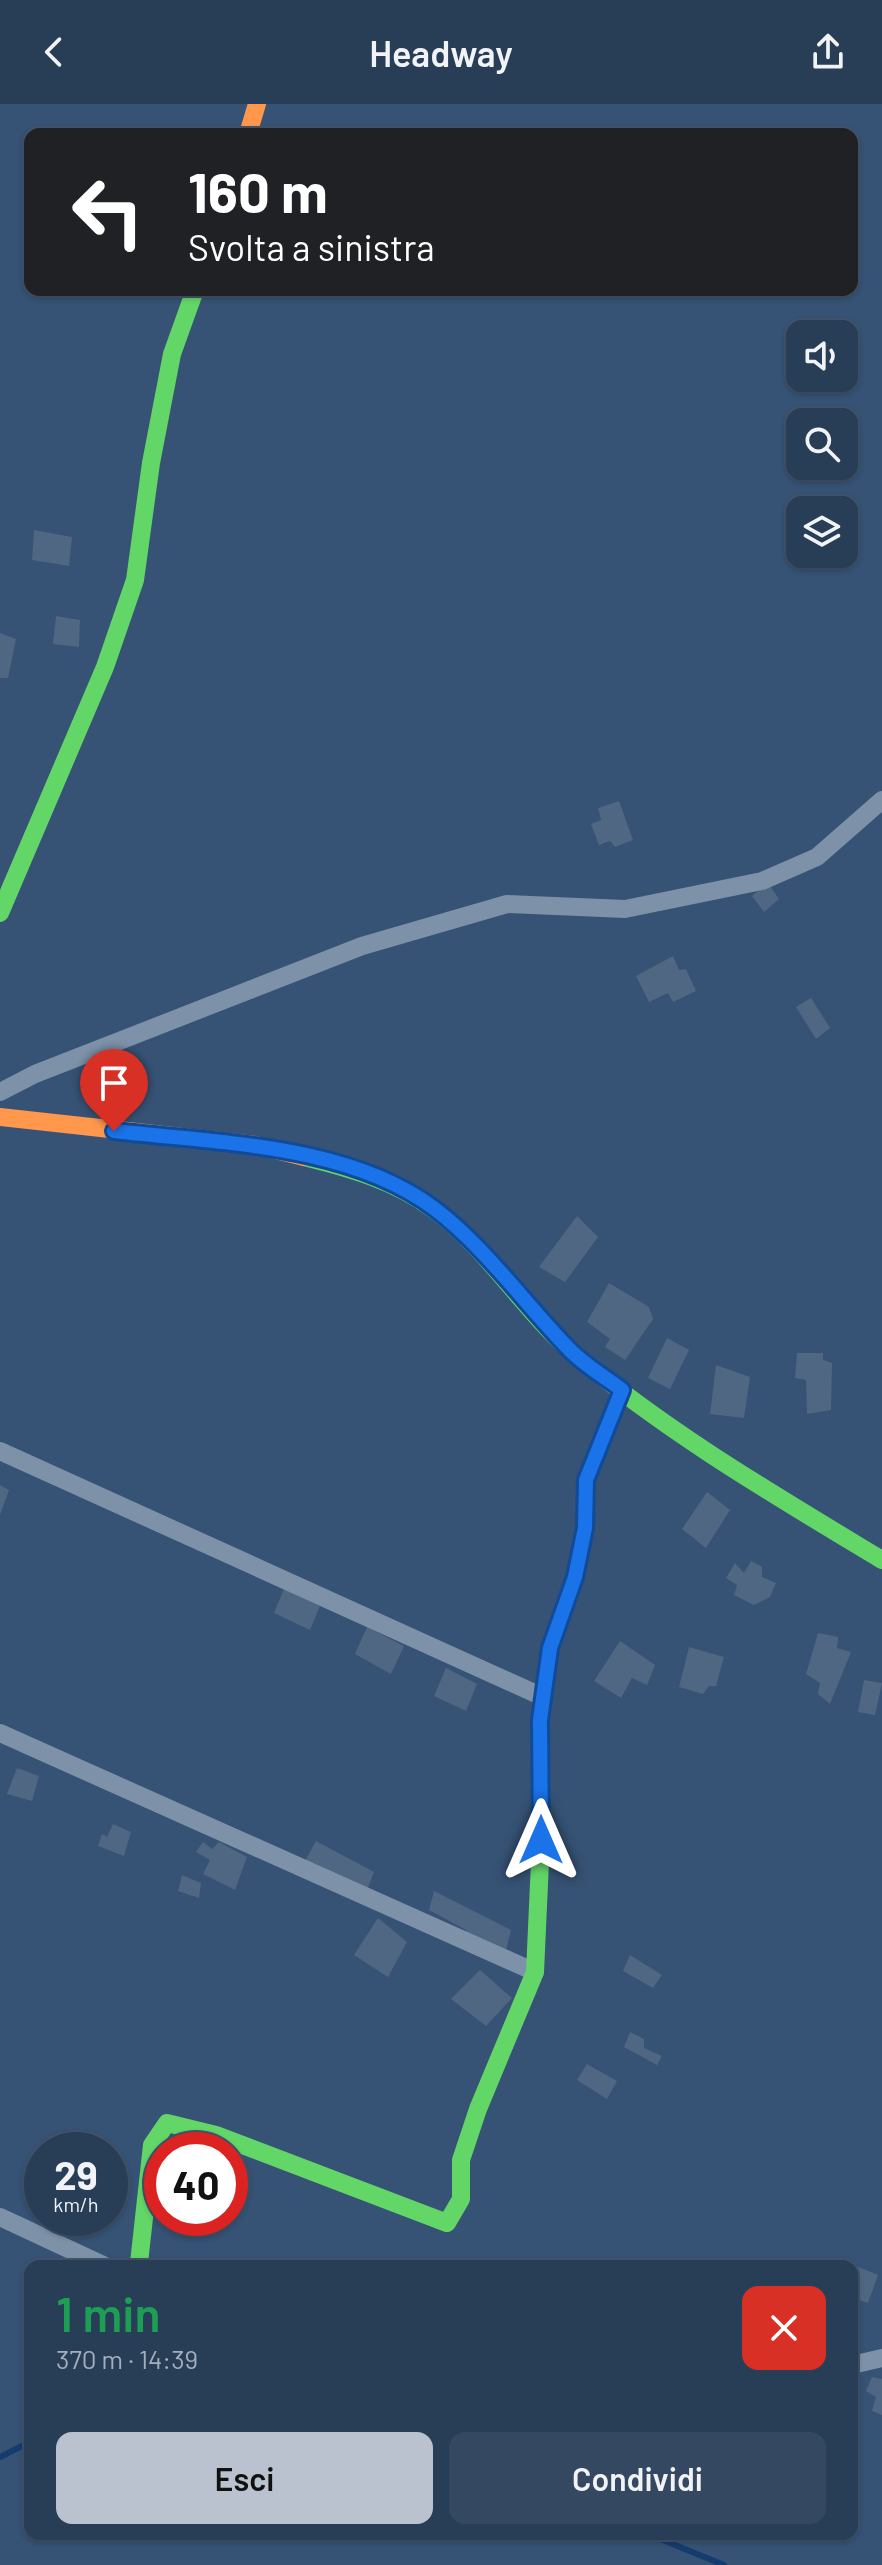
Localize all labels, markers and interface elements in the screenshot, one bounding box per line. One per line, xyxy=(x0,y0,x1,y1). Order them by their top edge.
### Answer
icon: back xyxy=(32,30,76,74)
icon: share xyxy=(806,30,850,74)
text: Headway xyxy=(369,31,513,74)
text: 160 m xyxy=(188,157,328,224)
icon: left xyxy=(56,160,160,264)
text: Svolta a sinistra xyxy=(188,225,435,268)
map controls xyxy=(786,320,858,568)
button: sound xyxy=(786,320,858,392)
button: search xyxy=(786,408,858,480)
button: layers xyxy=(786,496,858,568)
pin xyxy=(80,1049,148,1131)
icon: arrive xyxy=(92,1061,136,1105)
position arrow xyxy=(499,1798,583,1882)
speed limit sign: 40 xyxy=(144,2132,248,2236)
text: 29 xyxy=(54,2150,98,2198)
text: km/h xyxy=(53,2192,99,2216)
text: 1 min xyxy=(56,2284,161,2342)
button: close xyxy=(742,2286,826,2370)
text: 370 m · 14:39 xyxy=(56,2343,198,2374)
button: Esci xyxy=(56,2432,433,2524)
button: Condividi xyxy=(449,2432,826,2524)

